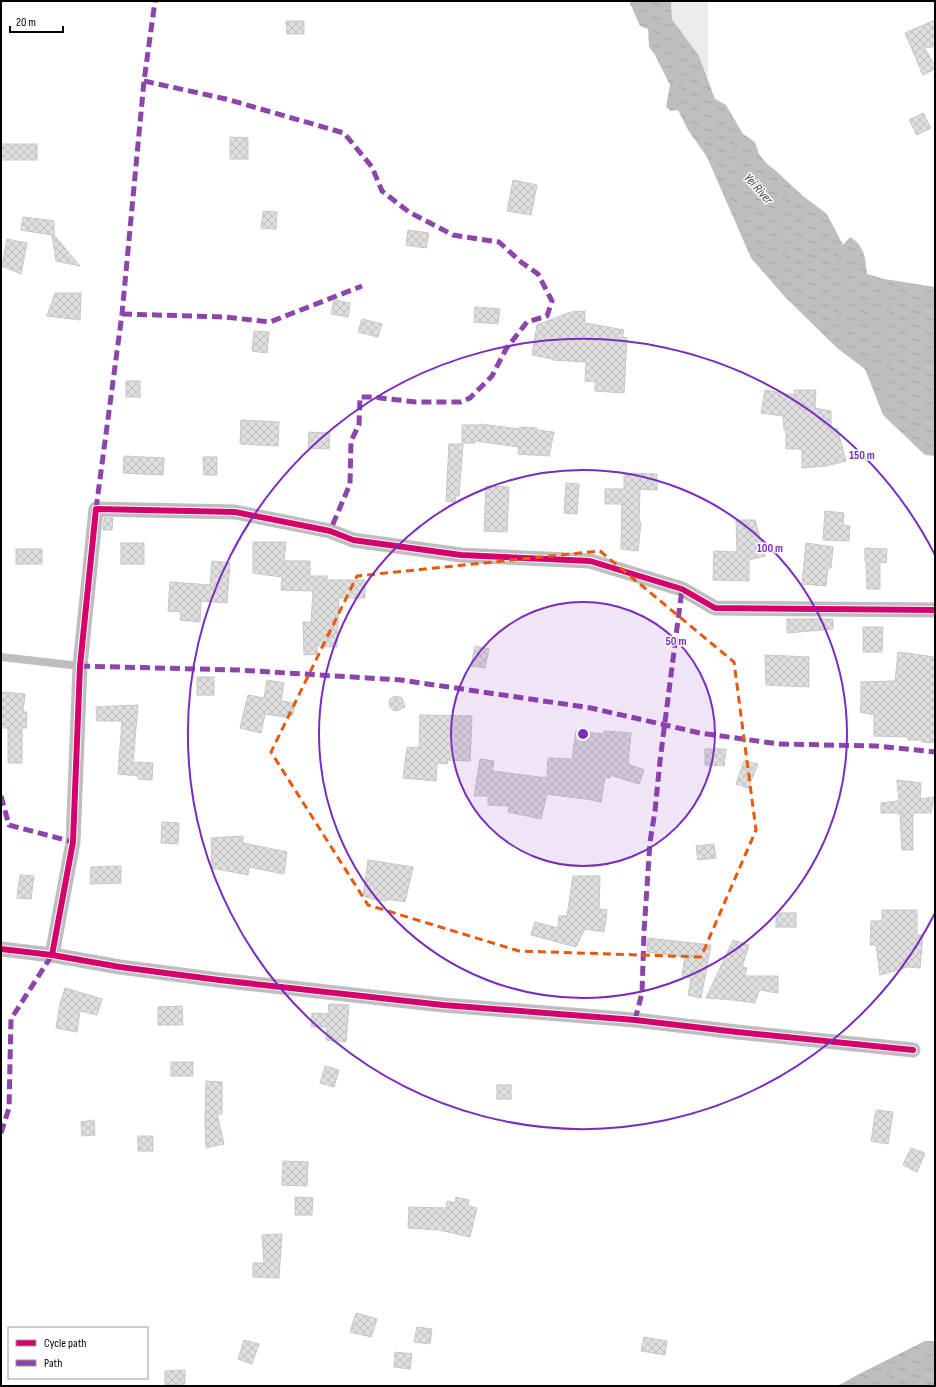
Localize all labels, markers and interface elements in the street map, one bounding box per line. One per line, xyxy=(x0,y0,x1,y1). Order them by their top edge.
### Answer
scale bar xyxy=(10,8,63,34)
text: 20 m xyxy=(16,15,36,30)
water label: Yei River xyxy=(740,170,777,208)
text: 150 m xyxy=(849,448,875,463)
text: 100 m xyxy=(757,541,783,556)
text: 50 m xyxy=(666,634,686,649)
centre of rings xyxy=(576,727,590,741)
legend xyxy=(8,1327,148,1379)
text: Cycle path xyxy=(44,1336,86,1351)
text: Path xyxy=(44,1356,62,1371)

